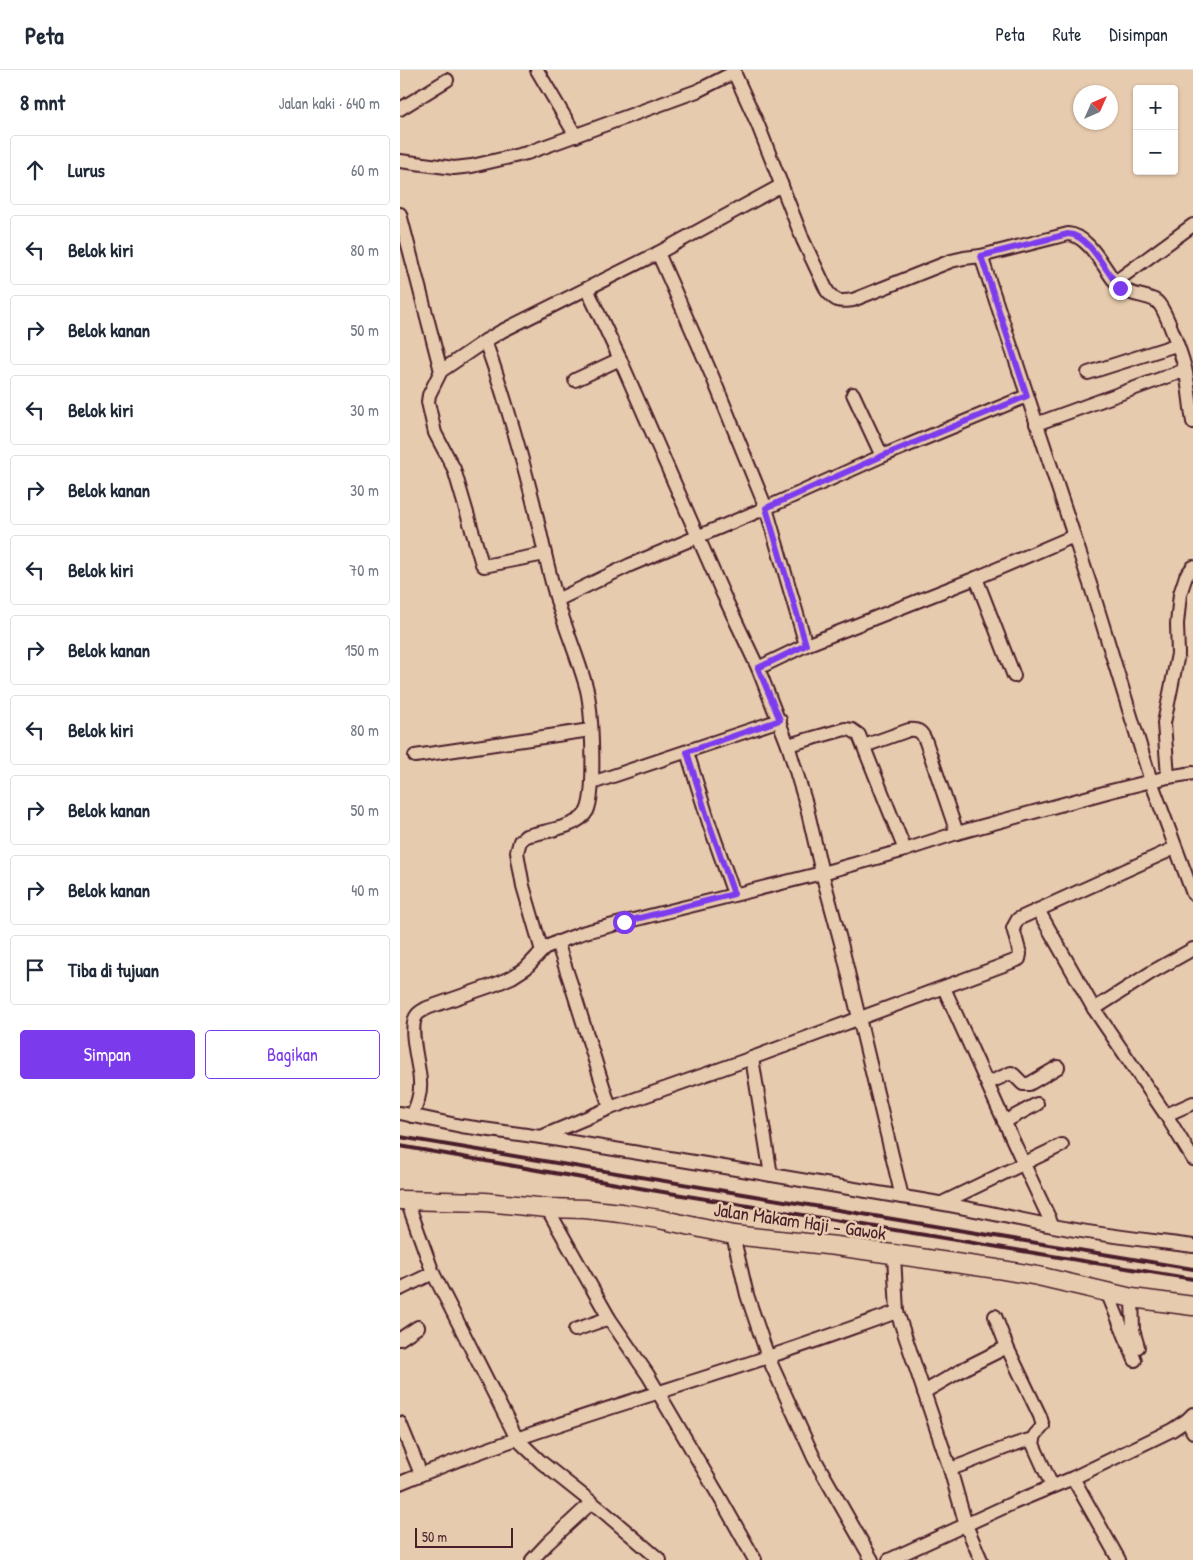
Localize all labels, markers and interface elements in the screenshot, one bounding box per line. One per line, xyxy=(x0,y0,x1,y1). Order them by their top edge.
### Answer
text: Peta xyxy=(25,19,64,51)
text: Peta xyxy=(996,22,1025,47)
text: Rute xyxy=(1053,22,1081,47)
text: Disimpan xyxy=(1109,22,1168,47)
north arrow xyxy=(1073,85,1118,130)
map controls xyxy=(1133,85,1178,175)
button: + xyxy=(1133,85,1178,130)
text: 8 mnt xyxy=(20,88,65,117)
text: Jalan kaki · 640 m xyxy=(279,92,380,114)
button: − xyxy=(1133,130,1178,175)
icon: ahead xyxy=(21,156,49,184)
text: Lurus xyxy=(68,157,105,183)
text: 60 m xyxy=(351,159,379,181)
icon: left xyxy=(21,236,49,264)
text: Belok kiri xyxy=(68,237,134,263)
text: 80 m xyxy=(350,239,379,261)
route end xyxy=(1109,277,1132,300)
icon: right xyxy=(21,316,49,344)
text: Belok kanan xyxy=(68,317,150,343)
text: 50 m xyxy=(351,319,379,341)
icon: left xyxy=(21,396,49,424)
text: Belok kiri xyxy=(68,397,134,423)
text: 30 m xyxy=(350,399,379,421)
icon: right xyxy=(21,476,49,504)
text: Belok kanan xyxy=(68,477,150,503)
text: 30 m xyxy=(350,479,379,501)
icon: left xyxy=(21,556,49,584)
text: Belok kiri xyxy=(68,557,134,583)
text: 70 m xyxy=(349,559,379,581)
icon: right xyxy=(21,636,49,664)
text: Belok kanan xyxy=(68,637,150,663)
text: 150 m xyxy=(345,639,379,661)
icon: left xyxy=(21,716,49,744)
text: Belok kiri xyxy=(68,717,134,743)
text: 80 m xyxy=(350,719,379,741)
icon: right xyxy=(21,796,49,824)
text: Belok kanan xyxy=(68,797,150,823)
text: 50 m xyxy=(351,799,379,821)
icon: right xyxy=(21,876,49,904)
text: Belok kanan xyxy=(68,877,150,903)
text: 40 m xyxy=(351,879,379,901)
route start xyxy=(613,911,636,934)
icon: arrive xyxy=(21,956,49,984)
text: Tiba di tujuan xyxy=(68,957,159,983)
button: Simpan xyxy=(20,1030,195,1079)
button: Bagikan xyxy=(205,1030,380,1079)
street label: Jalan Makam Haji - Gawok xyxy=(712,1196,888,1246)
scale bar xyxy=(415,1525,512,1548)
text: 50 m xyxy=(422,1527,447,1546)

